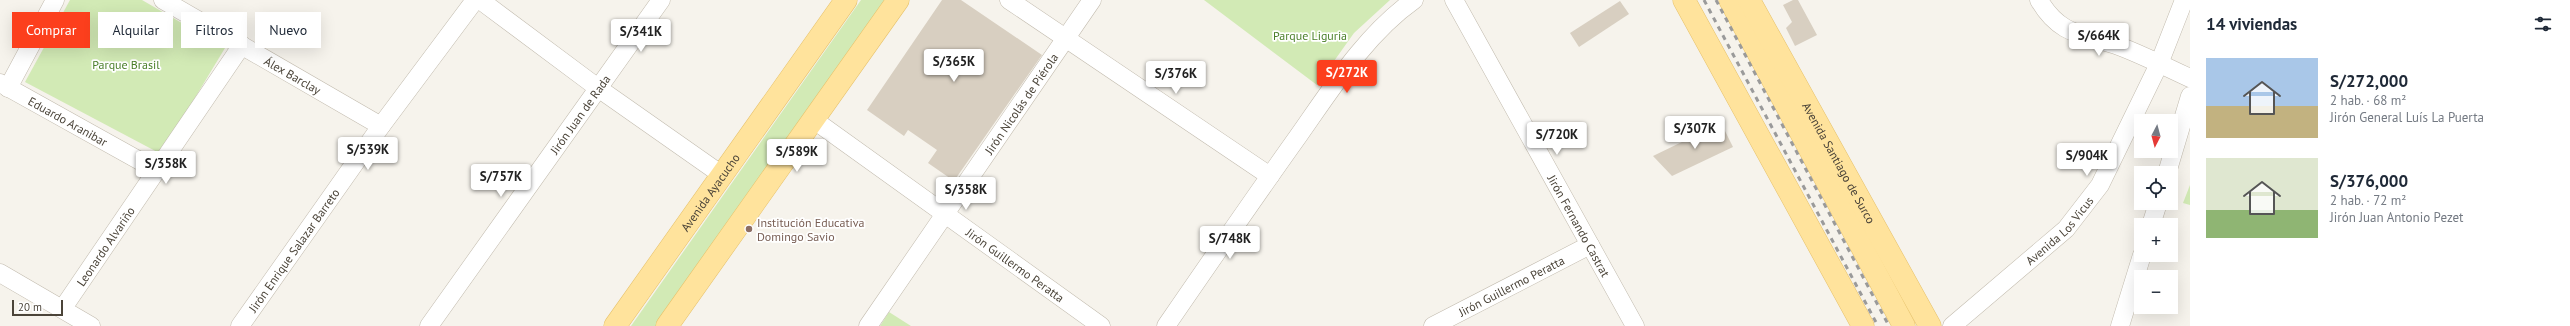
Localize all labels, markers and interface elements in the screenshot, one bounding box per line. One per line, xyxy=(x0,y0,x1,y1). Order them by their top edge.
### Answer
chip: Comprar xyxy=(12,12,90,48)
chip: Alquilar xyxy=(98,12,173,48)
chip: Filtros xyxy=(181,12,247,48)
chip: Nuevo xyxy=(255,12,321,48)
text: 14 viviendas xyxy=(2206,13,2297,35)
icon: filters xyxy=(2532,13,2554,35)
pin: S/341K xyxy=(608,19,674,53)
text: S/341K xyxy=(620,23,662,40)
pin: S/664K xyxy=(2066,23,2132,57)
text: S/664K xyxy=(2078,27,2120,44)
park label: Parque Liguria xyxy=(1273,28,1347,43)
pin: S/365K xyxy=(921,49,987,83)
street label: Jirón Nicolás de Piérola xyxy=(980,50,1061,158)
street label: Álex Barclay xyxy=(262,53,324,98)
text: S/365K xyxy=(933,53,975,70)
park label: Parque Brasil xyxy=(92,57,160,72)
pin: S/272K xyxy=(1314,60,1380,94)
pin: S/376K xyxy=(1143,61,1209,95)
text: S/272K xyxy=(1326,64,1368,81)
text: S/376K xyxy=(1155,65,1197,82)
text: S/272,000 xyxy=(2330,70,2408,92)
street label: Jirón Juan de Rada xyxy=(546,71,613,158)
icon: home xyxy=(2238,74,2286,122)
text: 2 hab. · 68 m² xyxy=(2330,92,2406,109)
street label: Eduardo Aranibar xyxy=(26,93,110,149)
street label: Avenida Santiago de Surco xyxy=(1800,99,1879,226)
text: Jirón General Luís La Puerta xyxy=(2330,109,2484,126)
north arrow xyxy=(2134,114,2178,158)
map controls xyxy=(2134,114,2178,314)
pin: S/307K xyxy=(1662,116,1728,150)
text: S/307K xyxy=(1674,120,1716,137)
pin: S/720K xyxy=(1524,122,1590,156)
text: S/720K xyxy=(1536,126,1578,143)
pin: S/539K xyxy=(335,137,401,171)
pin: S/589K xyxy=(764,139,830,173)
text: S/539K xyxy=(347,141,389,158)
text: S/589K xyxy=(776,143,818,160)
pin: S/904K xyxy=(2054,143,2120,177)
text: S/904K xyxy=(2066,147,2108,164)
street label: Avenida Ayacucho xyxy=(677,150,743,234)
pin: S/358K xyxy=(133,151,199,185)
text: S/358K xyxy=(145,155,187,172)
pin: S/757K xyxy=(468,164,534,198)
button: locate xyxy=(2134,166,2178,210)
text: S/757K xyxy=(480,168,522,185)
text: S/376,000 xyxy=(2330,170,2408,192)
street label: Jirón Fernando Castrat xyxy=(1544,171,1614,279)
icon: home xyxy=(2238,174,2286,222)
pin: S/358K xyxy=(933,177,999,211)
text: S/358K xyxy=(945,181,987,198)
street label: Jirón Enrique Salazar Barreto xyxy=(244,185,342,315)
text: 2 hab. · 72 m² xyxy=(2330,192,2406,209)
street label: Avenida Los Vicus xyxy=(2022,193,2096,268)
street label: Leonardo Alvariño xyxy=(73,203,138,289)
text: Jirón Juan Antonio Pezet xyxy=(2330,209,2464,226)
place label: Institución Educativa Domingo Savio xyxy=(757,215,865,244)
button: + xyxy=(2134,218,2178,262)
marker: Institución Educativa Domingo Savio xyxy=(744,224,754,234)
street label: Jirón Guillermo Peratta xyxy=(963,224,1068,305)
pin: S/748K xyxy=(1197,226,1263,260)
text: S/748K xyxy=(1209,230,1251,247)
street label: Jirón Guillermo Peratta xyxy=(1455,252,1567,320)
button: − xyxy=(2134,270,2178,314)
scale bar xyxy=(12,298,63,317)
text: 20 m xyxy=(18,300,42,314)

